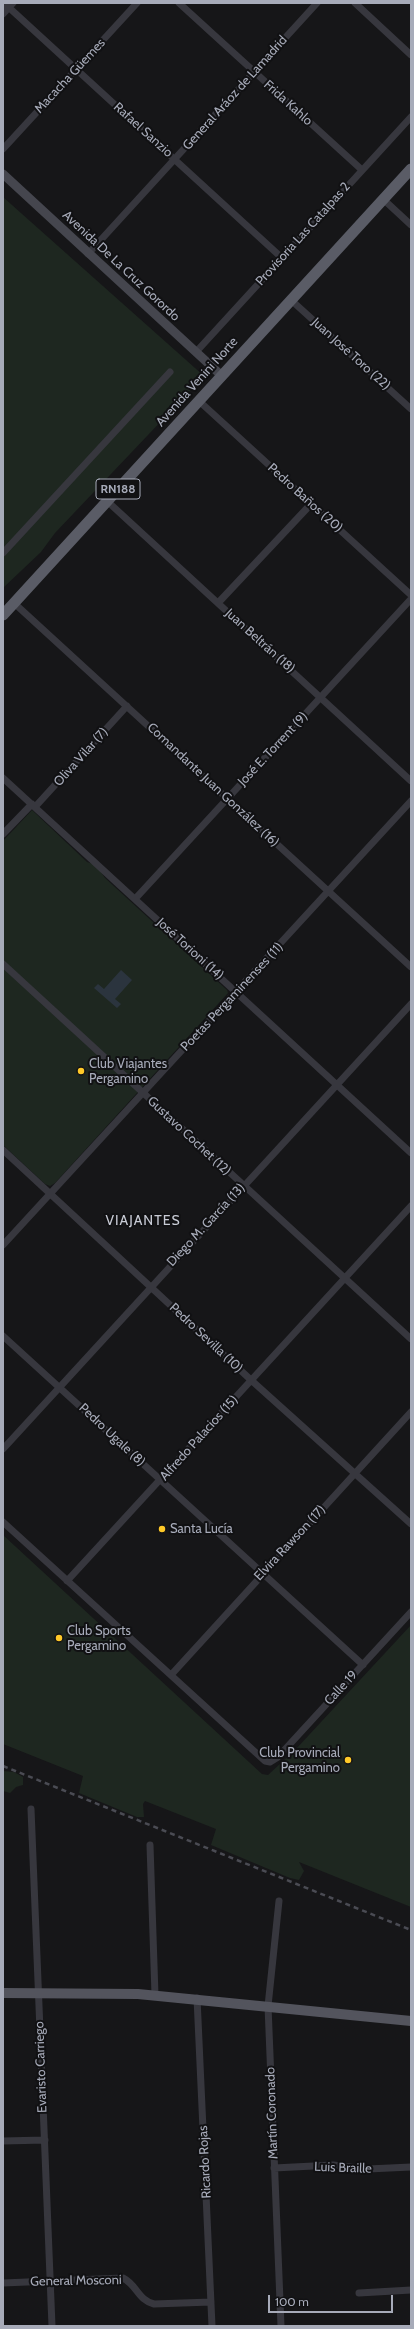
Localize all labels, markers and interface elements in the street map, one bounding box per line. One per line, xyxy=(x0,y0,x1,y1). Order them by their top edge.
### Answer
street label: General Aráoz de Lamadrid xyxy=(180,33,290,153)
street label: Macacha Güemes xyxy=(31,35,109,117)
street label: Frida Kahlo xyxy=(260,77,316,129)
street label: Rafael Sanzio xyxy=(110,99,176,161)
street label: Provisoria Las Catalpas 2 xyxy=(253,179,353,289)
street label: Avenida De La Cruz Gorordo xyxy=(59,208,183,324)
street label: Juan José Toro (22) xyxy=(308,315,394,393)
street label: Avenida Venini Norte xyxy=(153,334,241,430)
street label: Pedro Baños (20) xyxy=(264,460,346,536)
road number: RN188 xyxy=(96,479,140,499)
street label: Juan Beltrán (18) xyxy=(222,606,298,676)
street label: José E. Torrent (9) xyxy=(235,709,311,789)
street label: Comandante Juan González (16) xyxy=(144,720,282,850)
street label: Oliva Vilar (7) xyxy=(51,724,111,790)
street label: José Torioni (14) xyxy=(153,915,227,983)
street label: Poetas Pergaminenses (11) xyxy=(178,939,286,1055)
place label: Club Viajantes Pergamino xyxy=(89,1056,167,1087)
marker: Club Viajantes Pergamino xyxy=(76,1066,86,1076)
street label: Gustavo Cochet (12) xyxy=(144,1093,234,1179)
street label: Diego M. García (13) xyxy=(164,1180,248,1270)
district label: VIAJANTES xyxy=(105,1213,181,1229)
street label: Pedro Sevilla (10) xyxy=(166,1300,246,1376)
street label: Alfredo Palacios (15) xyxy=(157,1392,241,1484)
street label: Pedro Ugale (8) xyxy=(76,1400,148,1470)
street label: Elvira Rawson (17) xyxy=(251,1502,329,1584)
place label: Santa Lucía xyxy=(170,1521,233,1537)
marker: Santa Lucía xyxy=(157,1524,167,1534)
place label: Club Sports Pergamino xyxy=(67,1623,131,1654)
marker: Club Sports Pergamino xyxy=(54,1633,64,1643)
street label: Calle 19 xyxy=(321,1667,361,1709)
place label: Club Provincial Pergamino xyxy=(259,1745,340,1776)
marker: Club Provincial Pergamino xyxy=(343,1755,353,1765)
street label: Evaristo Carriego xyxy=(32,2021,50,2113)
street label: Martín Coronado xyxy=(263,2067,281,2159)
street label: Ricardo Rojas xyxy=(195,2125,215,2199)
street label: Luis Braille xyxy=(314,2159,372,2177)
street label: General Mosconi xyxy=(30,2272,122,2290)
scale bar xyxy=(270,2287,395,2313)
text: 100 m xyxy=(275,2294,309,2309)

